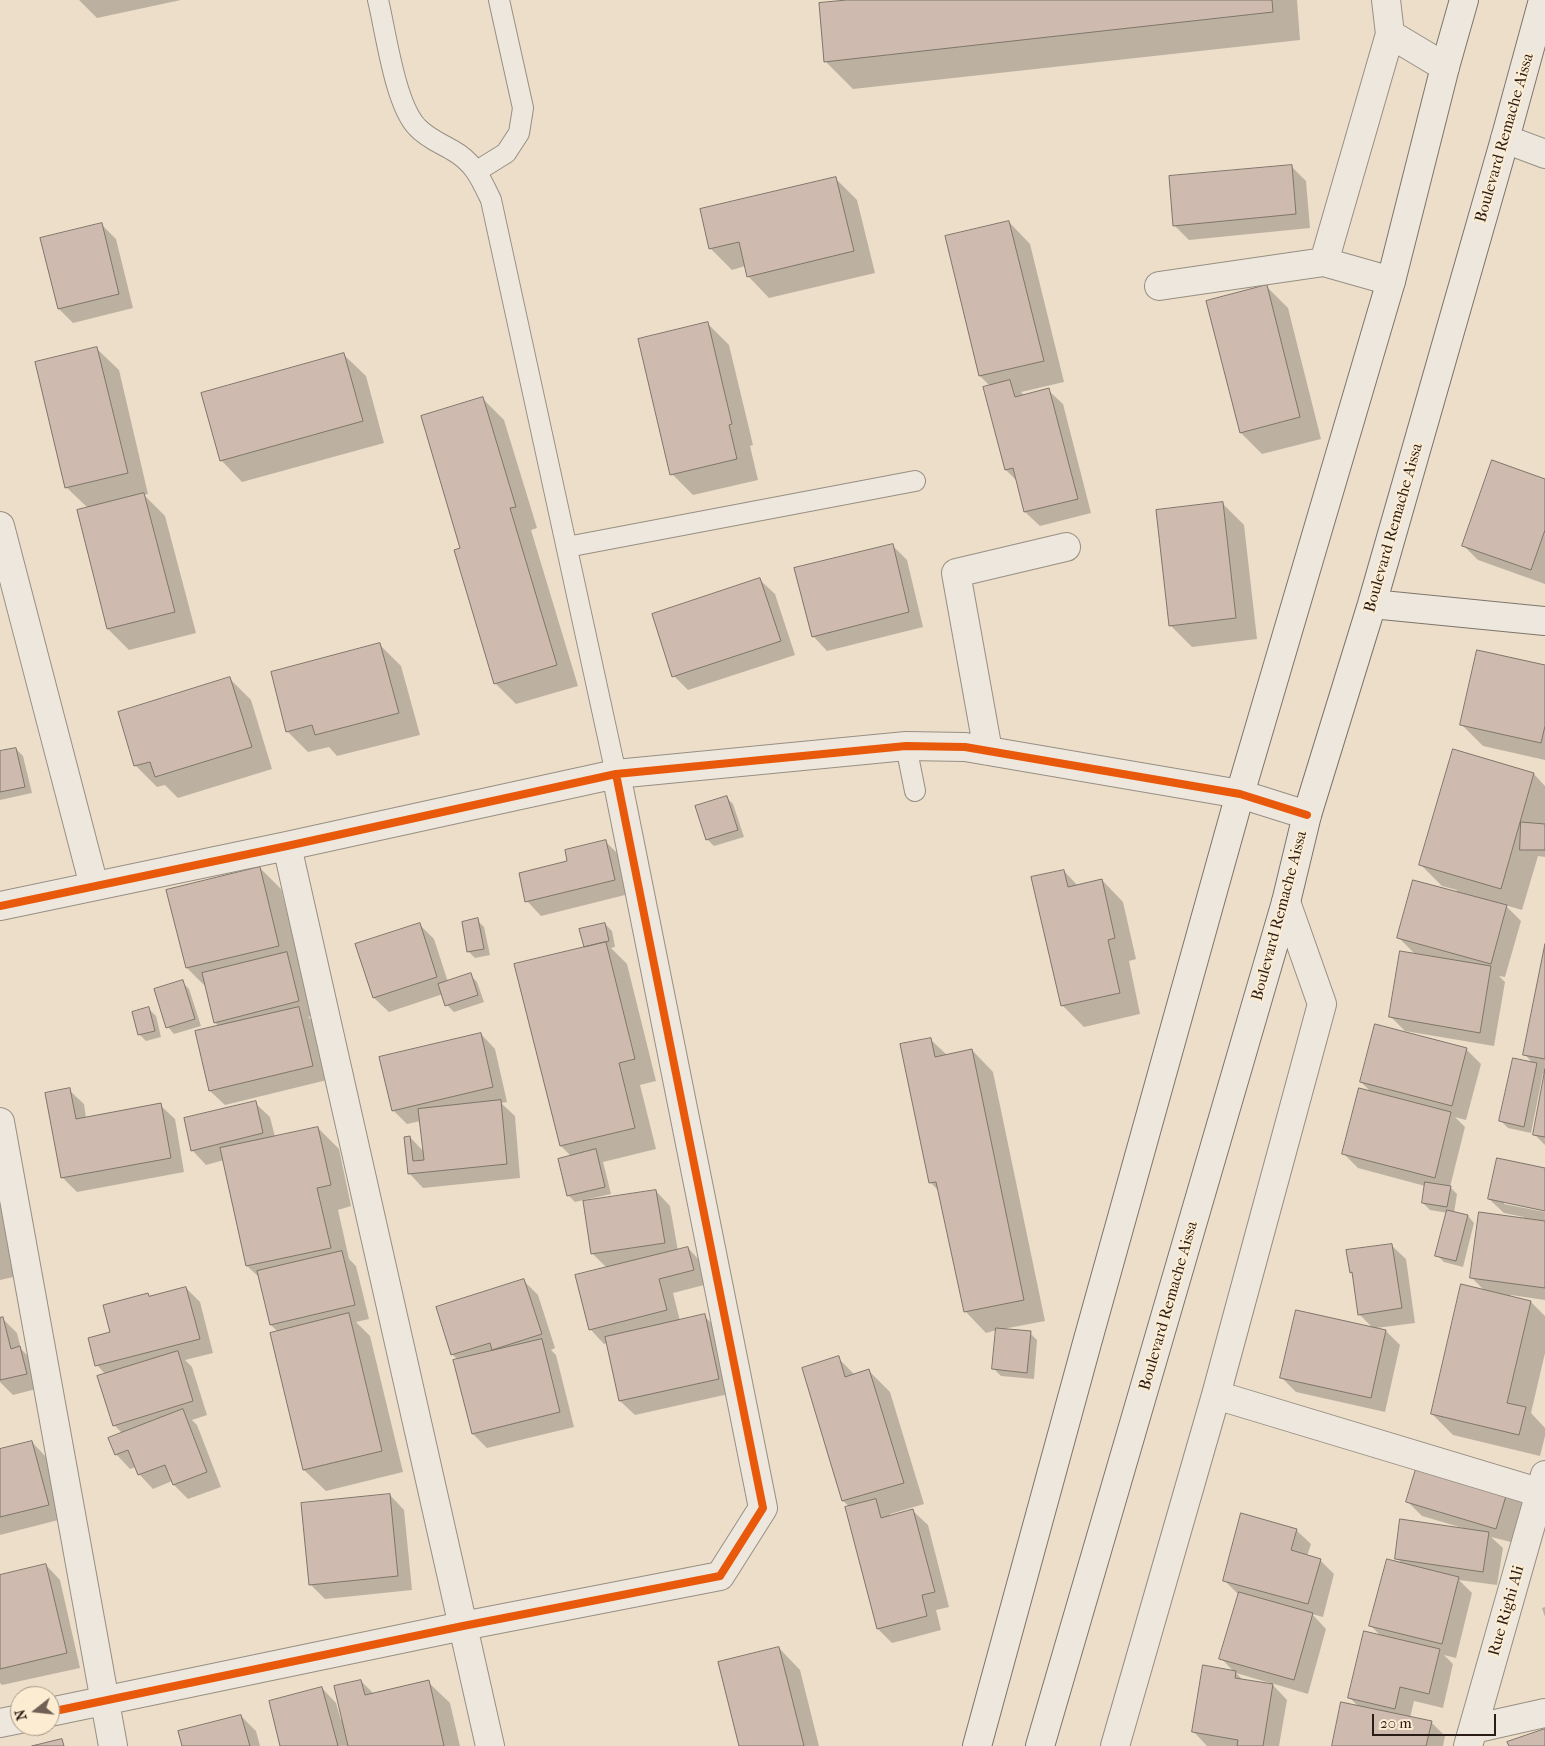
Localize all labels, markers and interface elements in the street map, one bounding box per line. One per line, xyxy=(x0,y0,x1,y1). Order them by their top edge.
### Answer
street label: Boulevard Remache Aissa xyxy=(1472,51,1538,225)
street label: Boulevard Remache Aissa xyxy=(1361,441,1427,615)
street label: Boulevard Remache Aissa xyxy=(1248,829,1312,1003)
street label: Boulevard Remache Aissa xyxy=(1136,1219,1202,1393)
street label: Rue Righi Ali xyxy=(1485,1564,1529,1658)
north arrow xyxy=(10,1686,60,1736)
scale bar xyxy=(1375,1704,1499,1736)
text: N xyxy=(11,1708,31,1722)
text: 20 m xyxy=(1380,1714,1412,1732)

